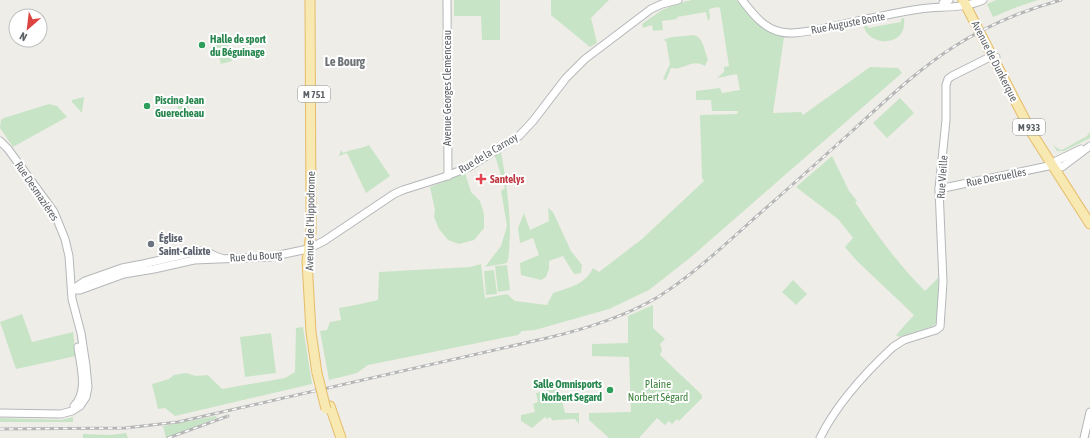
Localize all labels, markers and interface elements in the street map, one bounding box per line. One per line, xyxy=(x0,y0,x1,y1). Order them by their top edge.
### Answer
north arrow xyxy=(8,8,48,48)
street label: Rue Auguste Bonte xyxy=(810,10,886,36)
street label: Avenue de Dunkerque xyxy=(969,19,1021,103)
text: N xyxy=(18,30,29,44)
street label: Avenue Georges Clemenceau xyxy=(441,30,453,146)
place label: Halle de sport du Béguinage xyxy=(210,33,267,58)
marker: Halle de sport du Béguinage xyxy=(197,40,207,50)
district label: Le Bourg xyxy=(325,54,366,69)
road number: M 751 xyxy=(298,86,330,102)
place label: Piscine Jean Guerecheau xyxy=(155,94,204,119)
marker: Piscine Jean Guerecheau xyxy=(142,101,152,111)
road number: M 933 xyxy=(1013,119,1045,135)
street label: Rue de la Carnoy xyxy=(456,130,520,175)
street label: Rue Vieille xyxy=(934,155,950,199)
street label: Rue Desmazières xyxy=(13,159,61,223)
street label: Rue Desruelles xyxy=(965,165,1027,189)
street label: Avenue de l'Hippodrome xyxy=(303,171,317,271)
marker: Santelys xyxy=(475,173,487,185)
place label: Santelys xyxy=(490,173,524,185)
place label: Église Saint-Calixte xyxy=(159,232,211,257)
marker: Église Saint-Calixte xyxy=(146,239,156,249)
street label: Rue du Bourg xyxy=(229,248,283,264)
place label: Salle Omnisports Norbert Segard xyxy=(533,378,602,403)
park label: Plaine Norbert Ségard xyxy=(628,378,688,403)
marker: Salle Omnisports Norbert Segard xyxy=(605,385,615,395)

